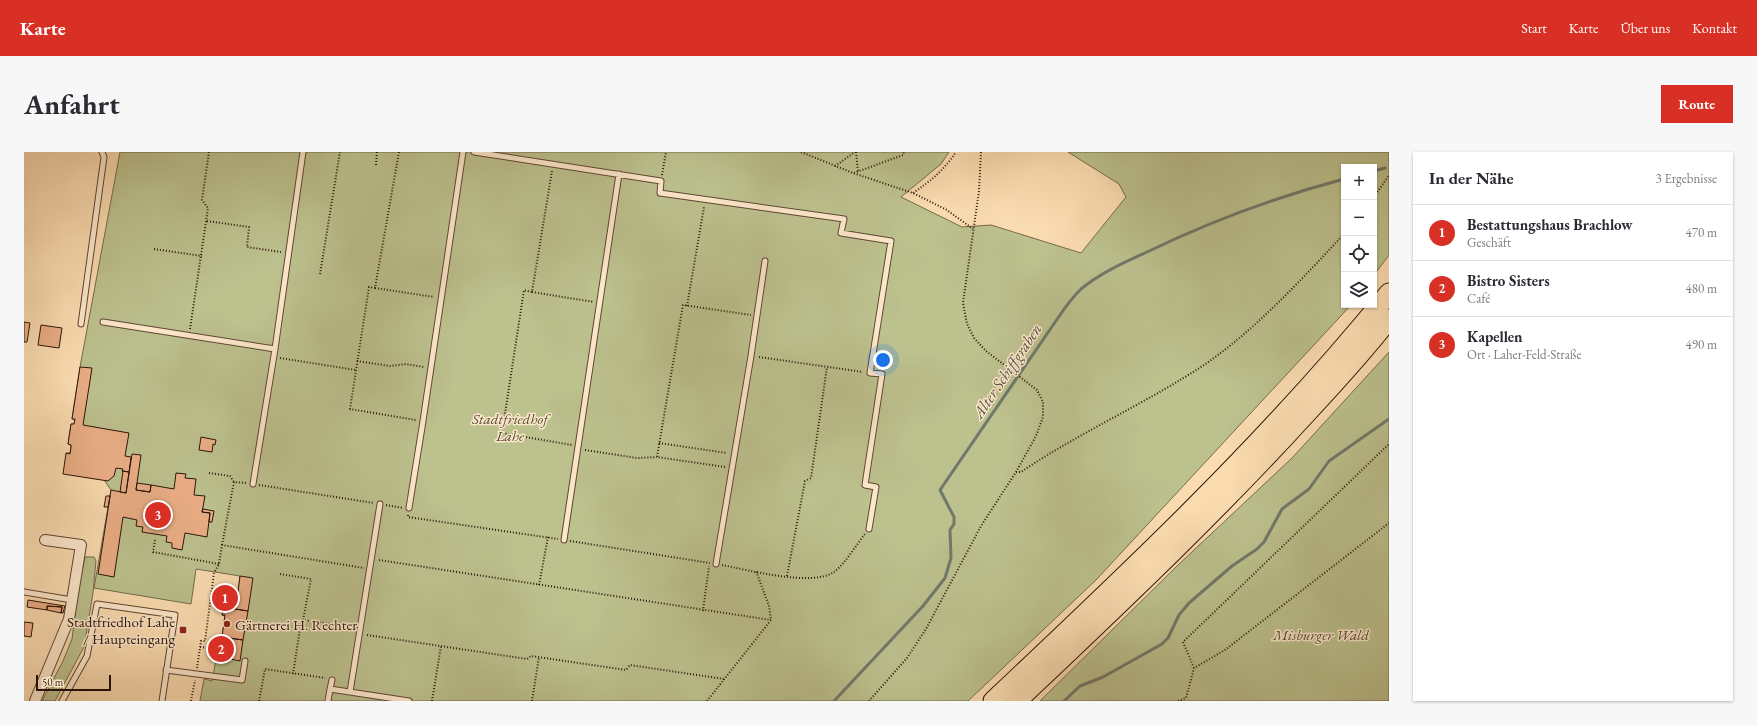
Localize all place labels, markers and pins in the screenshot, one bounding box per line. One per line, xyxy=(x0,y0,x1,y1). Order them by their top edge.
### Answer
pin: 3 xyxy=(145,500,171,530)
pin: 1 xyxy=(212,583,238,613)
place label: Stadtfriedhof Lahe / Haupteingang xyxy=(67,612,175,648)
place label: Gärtnerei H. Rechter xyxy=(235,615,357,634)
marker: Gärtnerei H. Rechter xyxy=(222,619,232,629)
marker: Stadtfriedhof Lahe / Haupteingang xyxy=(178,625,188,635)
pin: 2 xyxy=(208,634,234,664)

